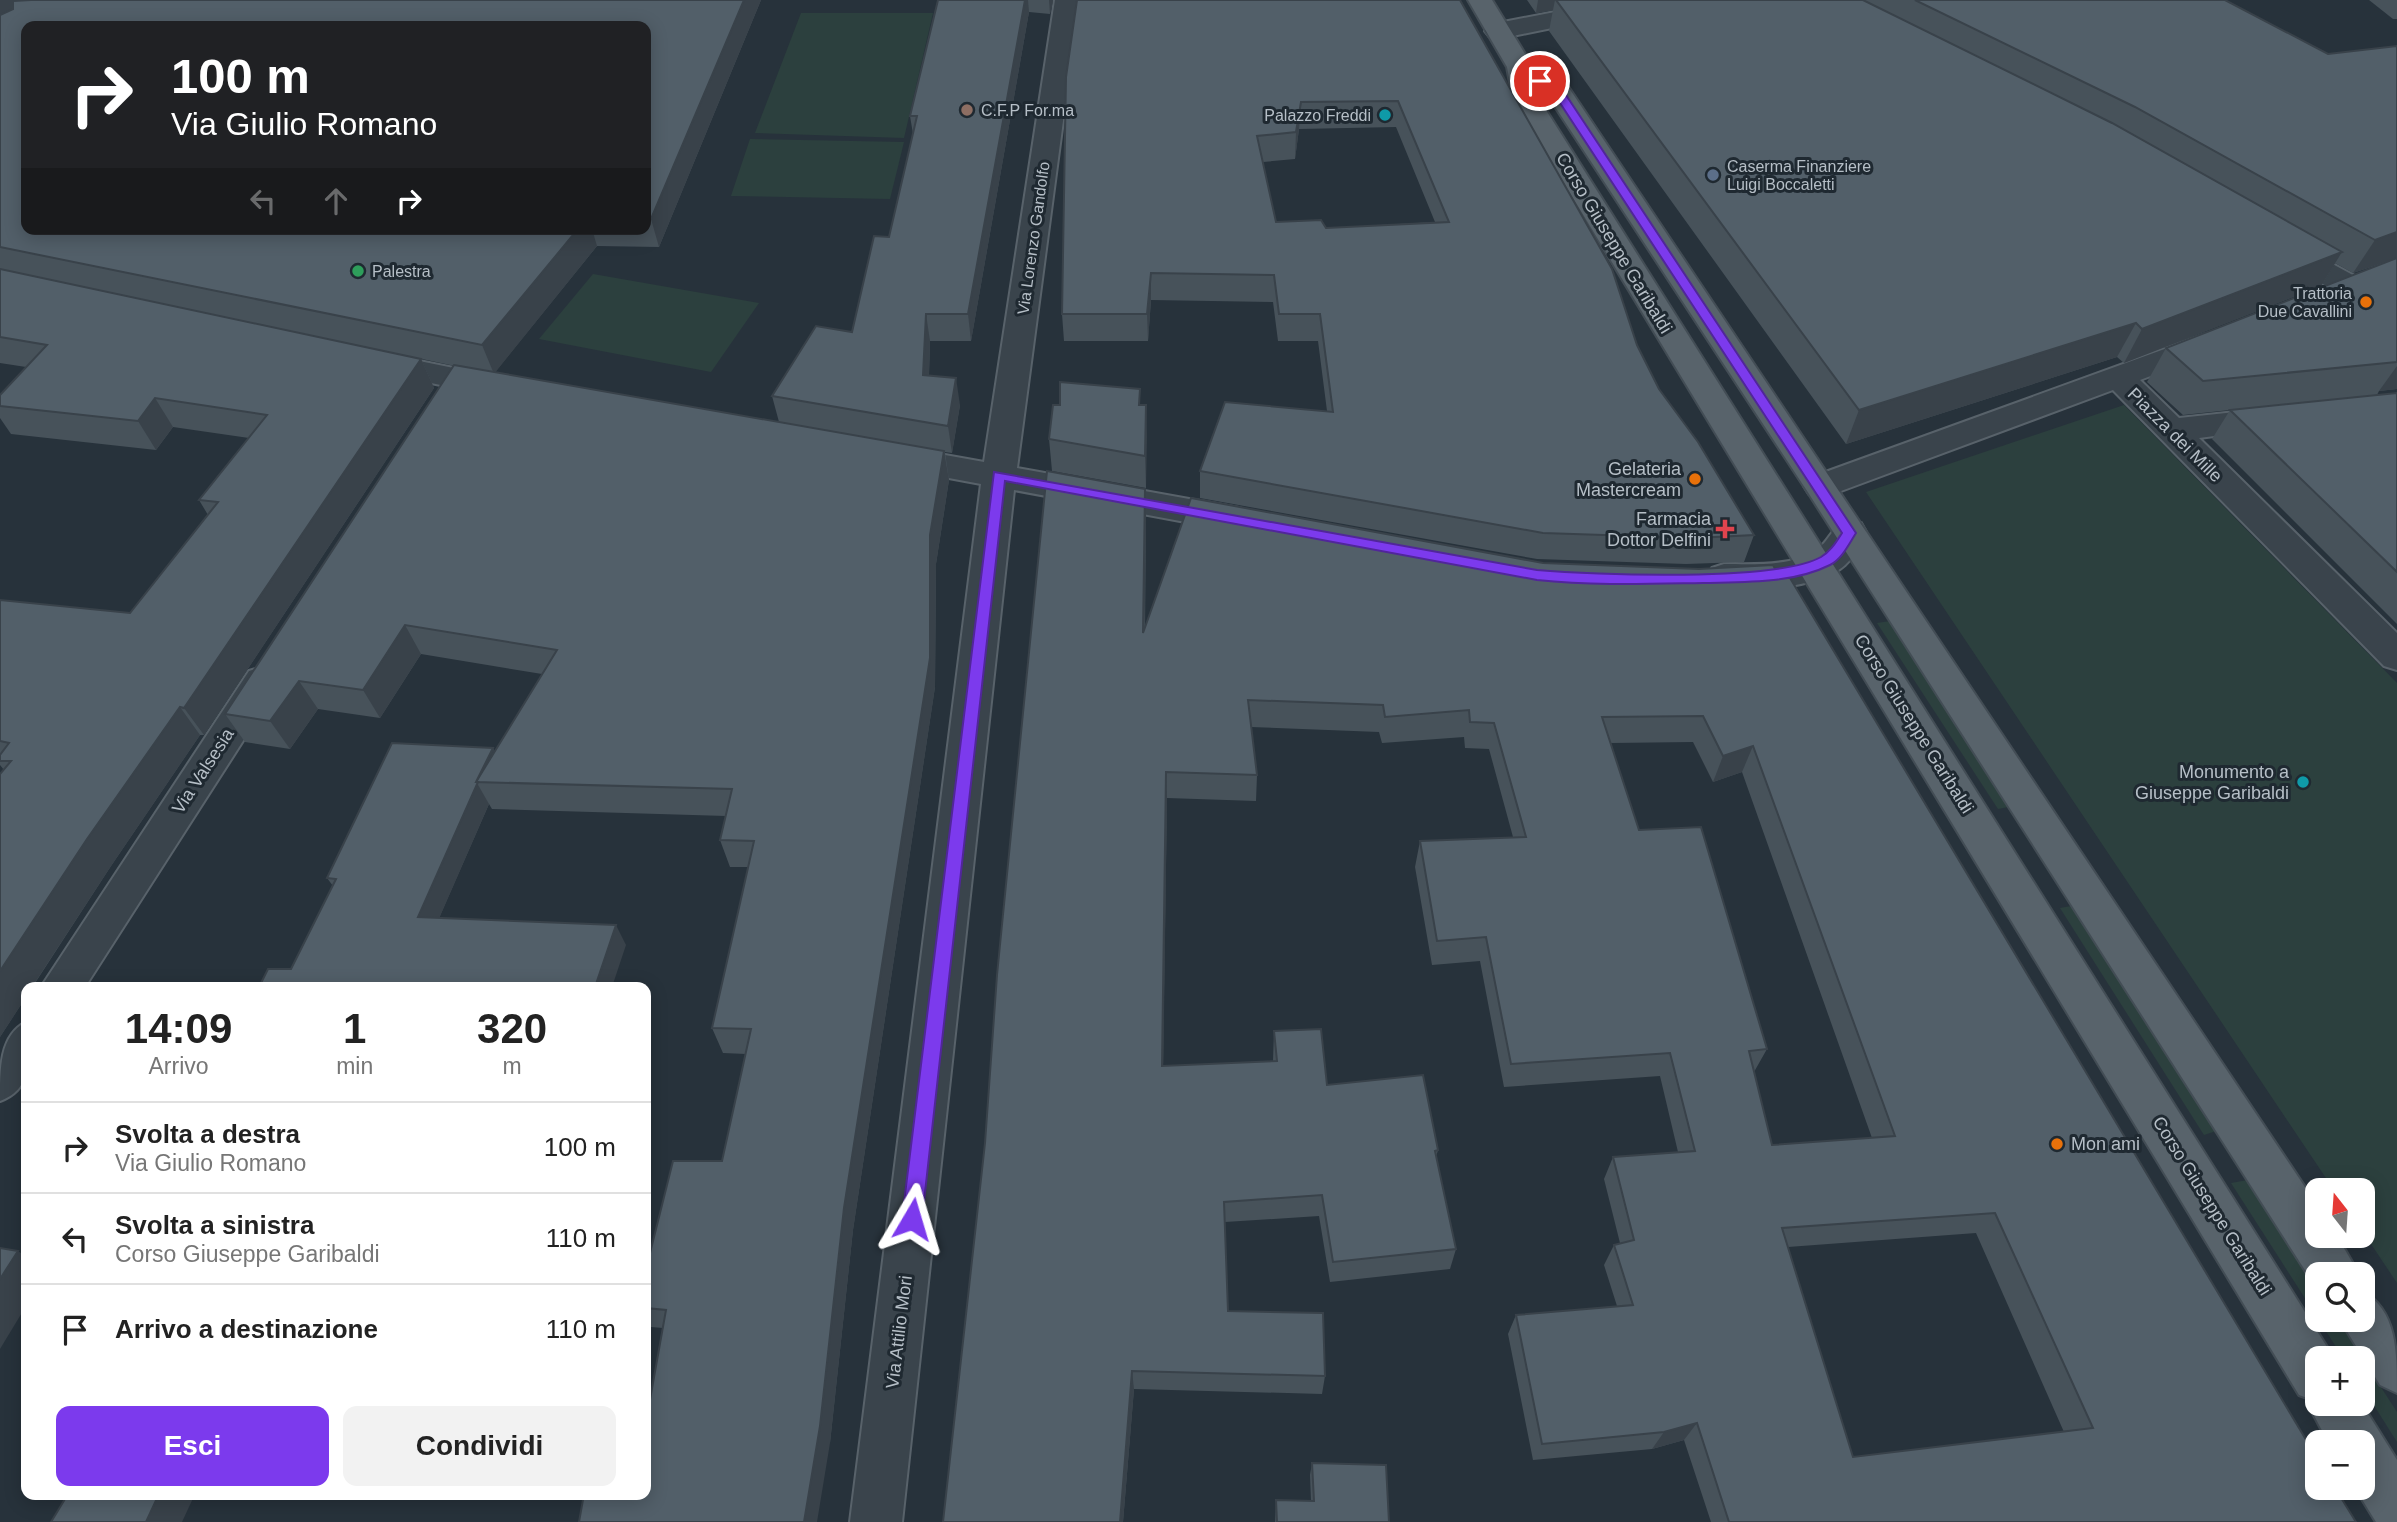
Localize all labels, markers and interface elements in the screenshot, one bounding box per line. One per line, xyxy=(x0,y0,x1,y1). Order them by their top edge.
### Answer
icon: right xyxy=(56,49,147,140)
text: 100 m xyxy=(171,49,310,103)
pin xyxy=(1510,51,1570,111)
icon: arrive xyxy=(1521,62,1559,100)
marker: C.F.P For.ma xyxy=(959,102,975,118)
place label: C.F.P For.ma xyxy=(981,102,1074,119)
text: Via Giulio Romano xyxy=(171,106,437,142)
place label: Palazzo Freddi xyxy=(1264,107,1371,124)
marker: Palazzo Freddi xyxy=(1377,107,1393,123)
street label: Corso Giuseppe Garibaldi xyxy=(1552,149,1676,337)
place label: Caserma Finanziere Luigi Boccaletti xyxy=(1727,158,1871,193)
street label: Via Lorenzo Gandolfo xyxy=(1014,160,1053,316)
marker: Caserma Finanziere Luigi Boccaletti xyxy=(1705,167,1721,183)
icon: left xyxy=(244,182,282,220)
icon: ahead xyxy=(317,182,355,220)
icon: right xyxy=(390,182,428,220)
marker: Palestra xyxy=(350,263,366,279)
place label: Palestra xyxy=(372,263,431,280)
place label: Trattoria Due Cavallini xyxy=(2258,285,2352,320)
marker: Trattoria Due Cavallini xyxy=(2358,294,2374,310)
street label: Piazza dei Mille xyxy=(2124,384,2226,486)
place label: Gelateria Mastercream xyxy=(1576,459,1682,500)
marker: Gelateria Mastercream xyxy=(1687,471,1703,487)
place label: Farmacia Dottor Delfini xyxy=(1607,509,1712,550)
marker: Farmacia Dottor Delfini xyxy=(1717,521,1733,537)
street label: Corso Giuseppe Garibaldi xyxy=(1851,631,1977,817)
street label: Via Valsesia xyxy=(168,724,238,817)
place label: Monumento a Giuseppe Garibaldi xyxy=(2135,762,2290,803)
marker: Monumento a Giuseppe Garibaldi xyxy=(2295,774,2311,790)
text: 14:09 xyxy=(125,1005,232,1052)
text: 1 xyxy=(343,1005,366,1052)
text: 320 xyxy=(477,1005,547,1052)
text: Arrivo xyxy=(149,1053,209,1079)
text: min xyxy=(336,1053,373,1079)
text: m xyxy=(503,1053,522,1079)
street label: Corso Giuseppe Garibaldi xyxy=(2149,1113,2275,1299)
text: Svolta a destra xyxy=(115,1119,300,1149)
icon: right xyxy=(56,1129,94,1167)
text: 100 m xyxy=(544,1132,616,1162)
place label: Mon ami xyxy=(2071,1134,2140,1154)
marker: Mon ami xyxy=(2049,1136,2065,1152)
text: Via Giulio Romano xyxy=(115,1150,306,1176)
north arrow xyxy=(2305,1178,2375,1248)
map controls xyxy=(2305,1178,2375,1500)
position arrow xyxy=(875,1182,949,1256)
text: Svolta a sinistra xyxy=(115,1210,314,1240)
icon: left xyxy=(56,1220,94,1258)
text: 110 m xyxy=(546,1223,616,1253)
text: Corso Giuseppe Garibaldi xyxy=(115,1241,380,1267)
button: search xyxy=(2305,1262,2375,1332)
street label: Via Attilio Mori xyxy=(882,1274,916,1390)
icon: arrive xyxy=(56,1311,94,1349)
text: Arrivo a destinazione xyxy=(115,1314,378,1344)
text: 110 m xyxy=(546,1314,616,1344)
button: + xyxy=(2305,1346,2375,1416)
button: Esci xyxy=(56,1406,329,1486)
button: Condividi xyxy=(343,1406,616,1486)
button: − xyxy=(2305,1430,2375,1500)

